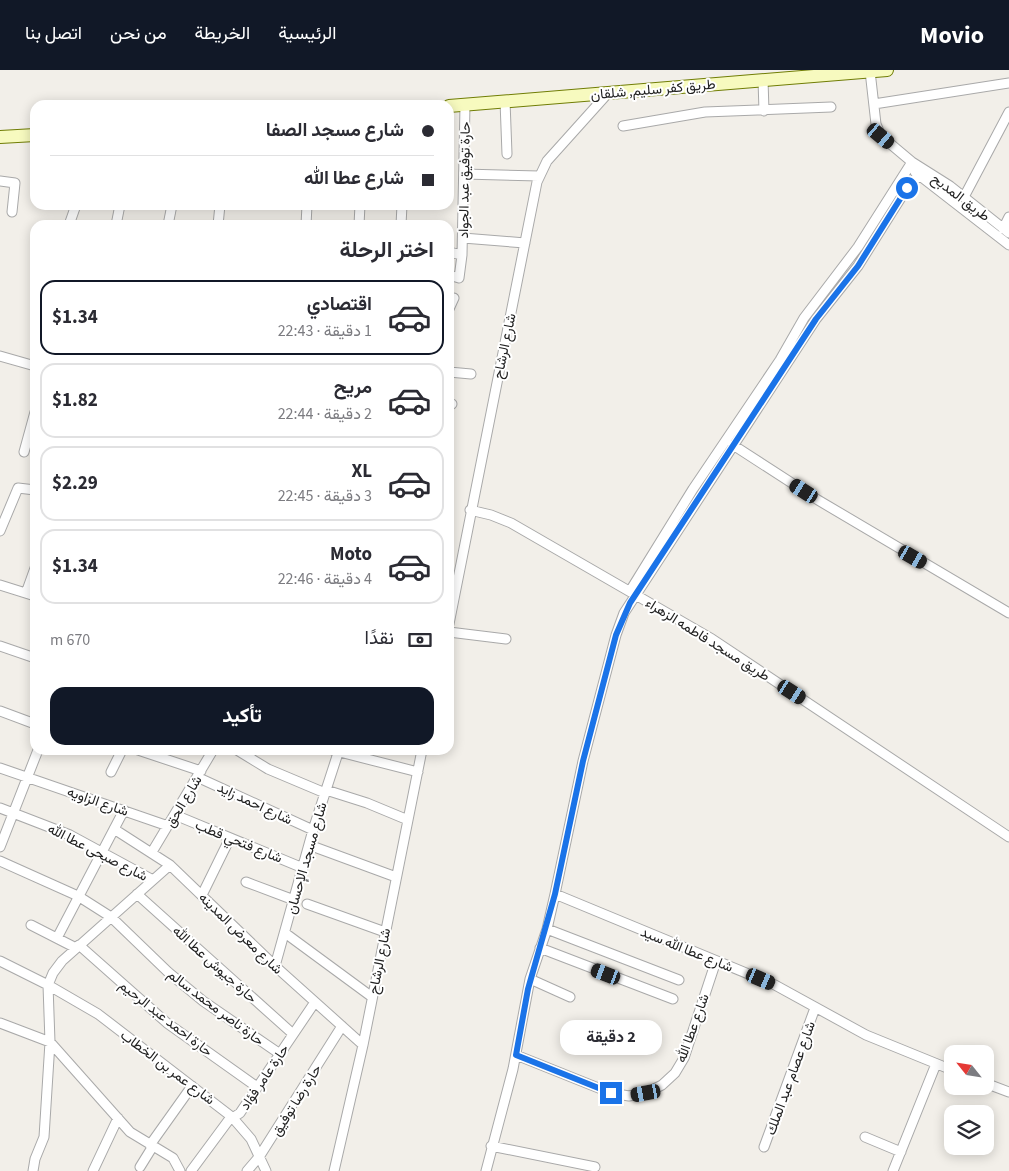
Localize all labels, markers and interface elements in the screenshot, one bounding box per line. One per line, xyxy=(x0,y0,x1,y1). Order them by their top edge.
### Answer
text: Movio xyxy=(920,18,984,53)
text: اتصل بنا xyxy=(25,21,82,46)
text: من نحن xyxy=(110,21,167,46)
text: الخريطة xyxy=(195,21,250,46)
text: الرئيسية xyxy=(278,21,336,46)
street label: طريق كفر سليم, شلقان xyxy=(590,75,716,105)
text: شارع مسجد الصفا xyxy=(266,117,404,144)
street label: حارة توفيق عبد الجواد xyxy=(454,121,476,239)
car xyxy=(864,121,897,151)
text: شارع عطا الله xyxy=(304,165,404,192)
street label: طريق المدبح xyxy=(927,169,994,227)
route start xyxy=(896,177,918,199)
text: اختر الرحلة xyxy=(339,234,434,266)
text: اقتصادي xyxy=(307,291,372,318)
icon: car xyxy=(387,295,432,340)
text: $1.34 xyxy=(52,304,98,331)
street label: شارع الرشاح xyxy=(488,312,522,381)
text: 1 دقيقة · 22:43 xyxy=(278,320,372,342)
text: مريح xyxy=(334,374,372,401)
icon: car xyxy=(387,378,432,423)
text: $1.82 xyxy=(52,387,98,414)
text: 2 دقيقة · 22:44 xyxy=(278,403,372,425)
text: XL xyxy=(351,458,372,485)
icon: car xyxy=(387,461,432,506)
text: $2.29 xyxy=(52,470,98,497)
car xyxy=(787,477,820,505)
text: 3 دقيقة · 22:45 xyxy=(278,485,372,507)
text: Moto xyxy=(330,541,372,568)
car xyxy=(896,543,929,571)
icon: car xyxy=(387,544,432,589)
text: $1.34 xyxy=(52,553,98,580)
text: 4 دقيقة · 22:46 xyxy=(278,568,372,590)
street label: طريق مسجد فاطمه الزهراء xyxy=(641,593,774,686)
text: نقدًا xyxy=(365,625,394,652)
icon: cash xyxy=(406,626,434,654)
text: 670 m xyxy=(50,629,90,651)
car xyxy=(775,678,808,706)
button: تأكيد xyxy=(50,687,434,745)
street label: شارع الحق xyxy=(160,772,207,831)
street label: شارع احمد زايد xyxy=(214,778,295,830)
street label: شارع الزاويه xyxy=(64,782,131,822)
street label: شارع مسجد الإحسان xyxy=(281,800,333,917)
street label: شارع فتحي قطب xyxy=(192,815,285,869)
street label: شارع صبحى عطا الله xyxy=(44,819,151,887)
street label: شارع معرض المدينه xyxy=(194,888,287,979)
street label: حارة جيوش عطا الله xyxy=(168,921,261,1008)
street label: شارع عطا الله سيد xyxy=(637,922,736,978)
street label: شارع الرشاح xyxy=(364,927,396,996)
car xyxy=(589,962,622,986)
street label: حارة ناصر محمد سالم xyxy=(163,965,268,1051)
car xyxy=(744,966,777,992)
street label: حارة احمد عبد الرحيم xyxy=(114,976,217,1062)
street label: شارع عطا الله xyxy=(671,991,715,1065)
street label: شارع عصام عبد الملك xyxy=(761,1019,821,1138)
callout: 2 دقيقة xyxy=(560,1020,662,1056)
street label: شارع عمر بن الخطاب xyxy=(116,1026,219,1110)
text: 2 دقيقة xyxy=(586,1026,636,1048)
street label: حارة عامر فؤاد xyxy=(235,1041,294,1114)
north arrow xyxy=(944,1045,994,1095)
map controls xyxy=(944,1045,994,1155)
street label: حارة رضا توفيق xyxy=(267,1061,327,1140)
route end xyxy=(600,1082,622,1104)
car xyxy=(629,1083,662,1103)
button: layers xyxy=(944,1105,994,1155)

